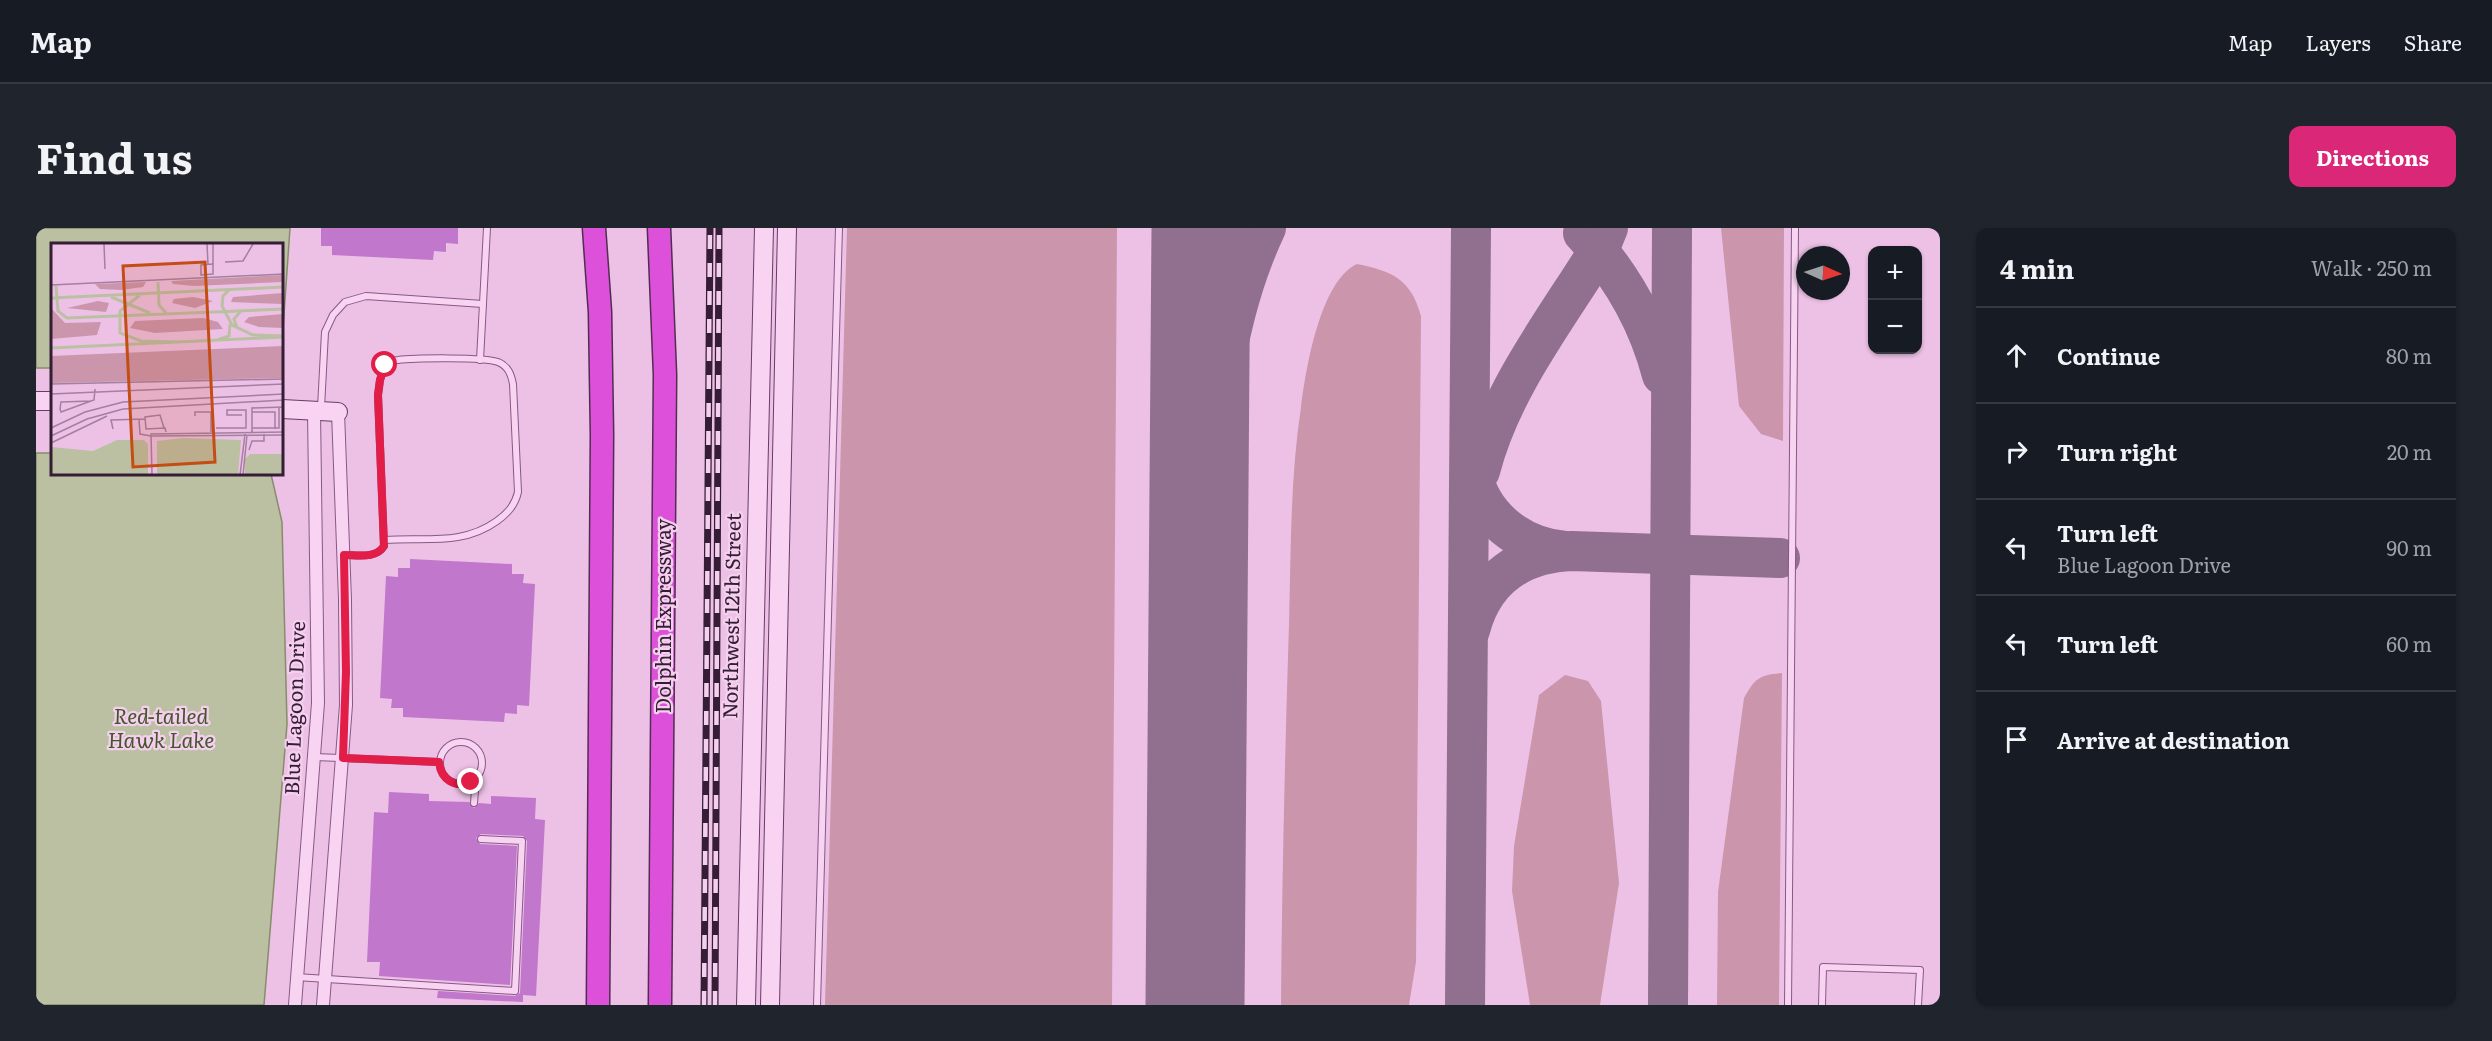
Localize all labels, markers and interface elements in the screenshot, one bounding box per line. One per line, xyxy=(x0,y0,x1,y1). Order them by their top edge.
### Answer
text: Map xyxy=(30,20,92,62)
text: Map xyxy=(2228,26,2273,57)
text: Layers xyxy=(2306,26,2371,57)
text: Share xyxy=(2404,26,2462,57)
text: Find us xyxy=(36,125,193,187)
button: Directions xyxy=(2289,126,2456,187)
inset map xyxy=(51,243,284,476)
north arrow xyxy=(1796,246,1850,300)
map controls xyxy=(1868,246,1922,354)
button: + xyxy=(1868,246,1922,300)
text: 4 min xyxy=(2000,248,2074,287)
text: Walk · 250 m xyxy=(2311,252,2432,282)
button: − xyxy=(1868,300,1922,354)
icon: ahead xyxy=(2000,339,2033,372)
text: Continue xyxy=(2057,339,2160,372)
text: 80 m xyxy=(2386,340,2432,370)
route start xyxy=(371,351,397,377)
icon: right xyxy=(2000,435,2033,468)
text: Turn right xyxy=(2057,435,2177,468)
text: 20 m xyxy=(2387,436,2432,466)
street label: Northwest 12th Street xyxy=(713,513,747,719)
text: Turn left xyxy=(2057,516,2158,549)
street label: Dolphin Expressway xyxy=(647,518,677,713)
icon: left xyxy=(2000,531,2033,564)
text: 90 m xyxy=(2387,532,2432,562)
text: Blue Lagoon Drive xyxy=(2057,549,2231,579)
street label: Blue Lagoon Drive xyxy=(275,620,311,795)
icon: left xyxy=(2000,627,2033,660)
text: Turn left xyxy=(2057,627,2158,660)
text: 60 m xyxy=(2386,628,2432,658)
water label: Red-tailed Hawk Lake xyxy=(108,699,214,754)
icon: arrive xyxy=(2000,723,2033,756)
text: Arrive at destination xyxy=(2057,723,2290,756)
route end xyxy=(457,768,483,794)

